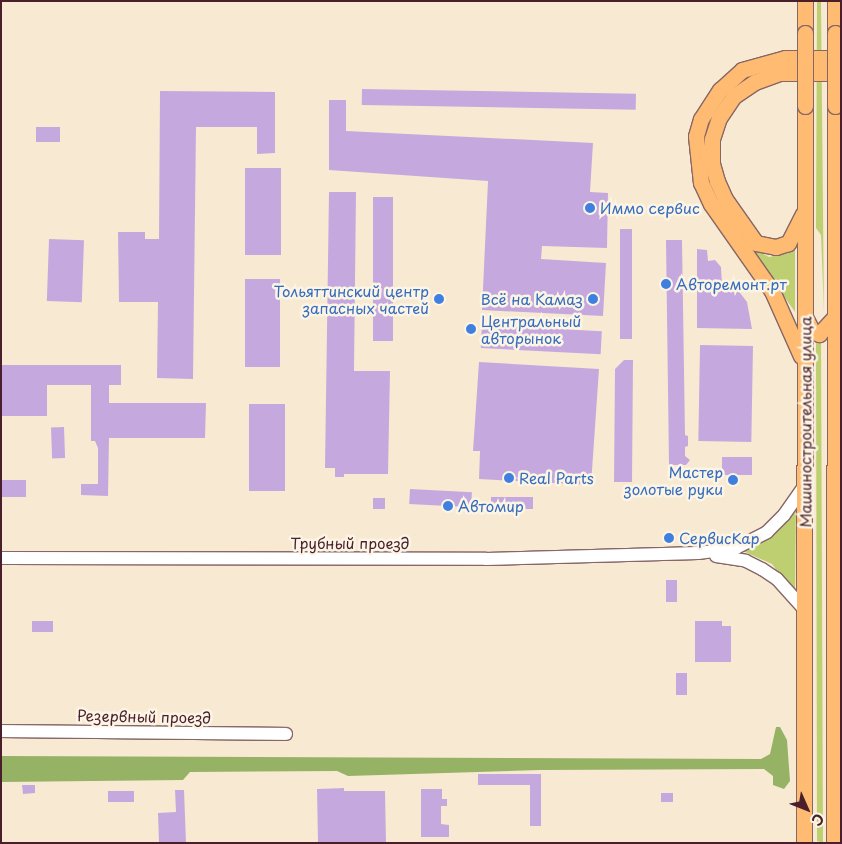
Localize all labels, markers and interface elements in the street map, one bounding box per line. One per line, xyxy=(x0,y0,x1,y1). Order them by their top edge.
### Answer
place label: Иммо сервис xyxy=(600,199,700,217)
marker: Иммо сервис xyxy=(584,202,596,214)
place label: Авторемонт.рт xyxy=(676,275,787,293)
marker: Авторемонт.рт xyxy=(660,278,672,290)
place label: Тольяттинский центр запасных частей xyxy=(273,281,429,316)
place label: Всё на Камаз xyxy=(481,290,583,308)
marker: Тольяттинский центр запасных частей xyxy=(433,293,445,305)
marker: Всё на Камаз xyxy=(587,293,599,305)
place label: Центральный авторынок xyxy=(481,311,581,346)
street label: Машиностроительная улица xyxy=(796,316,814,528)
marker: Центральный авторынок xyxy=(465,323,477,335)
place label: Мастер золотые руки xyxy=(623,462,723,497)
place label: Real Parts xyxy=(519,469,594,487)
marker: Real Parts xyxy=(503,472,515,484)
marker: Мастер золотые руки xyxy=(727,474,739,486)
place label: Автомир xyxy=(458,497,524,515)
marker: Автомир xyxy=(442,500,454,512)
place label: СервисКар xyxy=(679,529,759,547)
marker: СервисКар xyxy=(663,532,675,544)
street label: Трубный проезд xyxy=(290,534,410,552)
street label: Резервный проезд xyxy=(76,706,212,726)
north arrow xyxy=(782,784,832,834)
text: С xyxy=(807,809,829,831)

